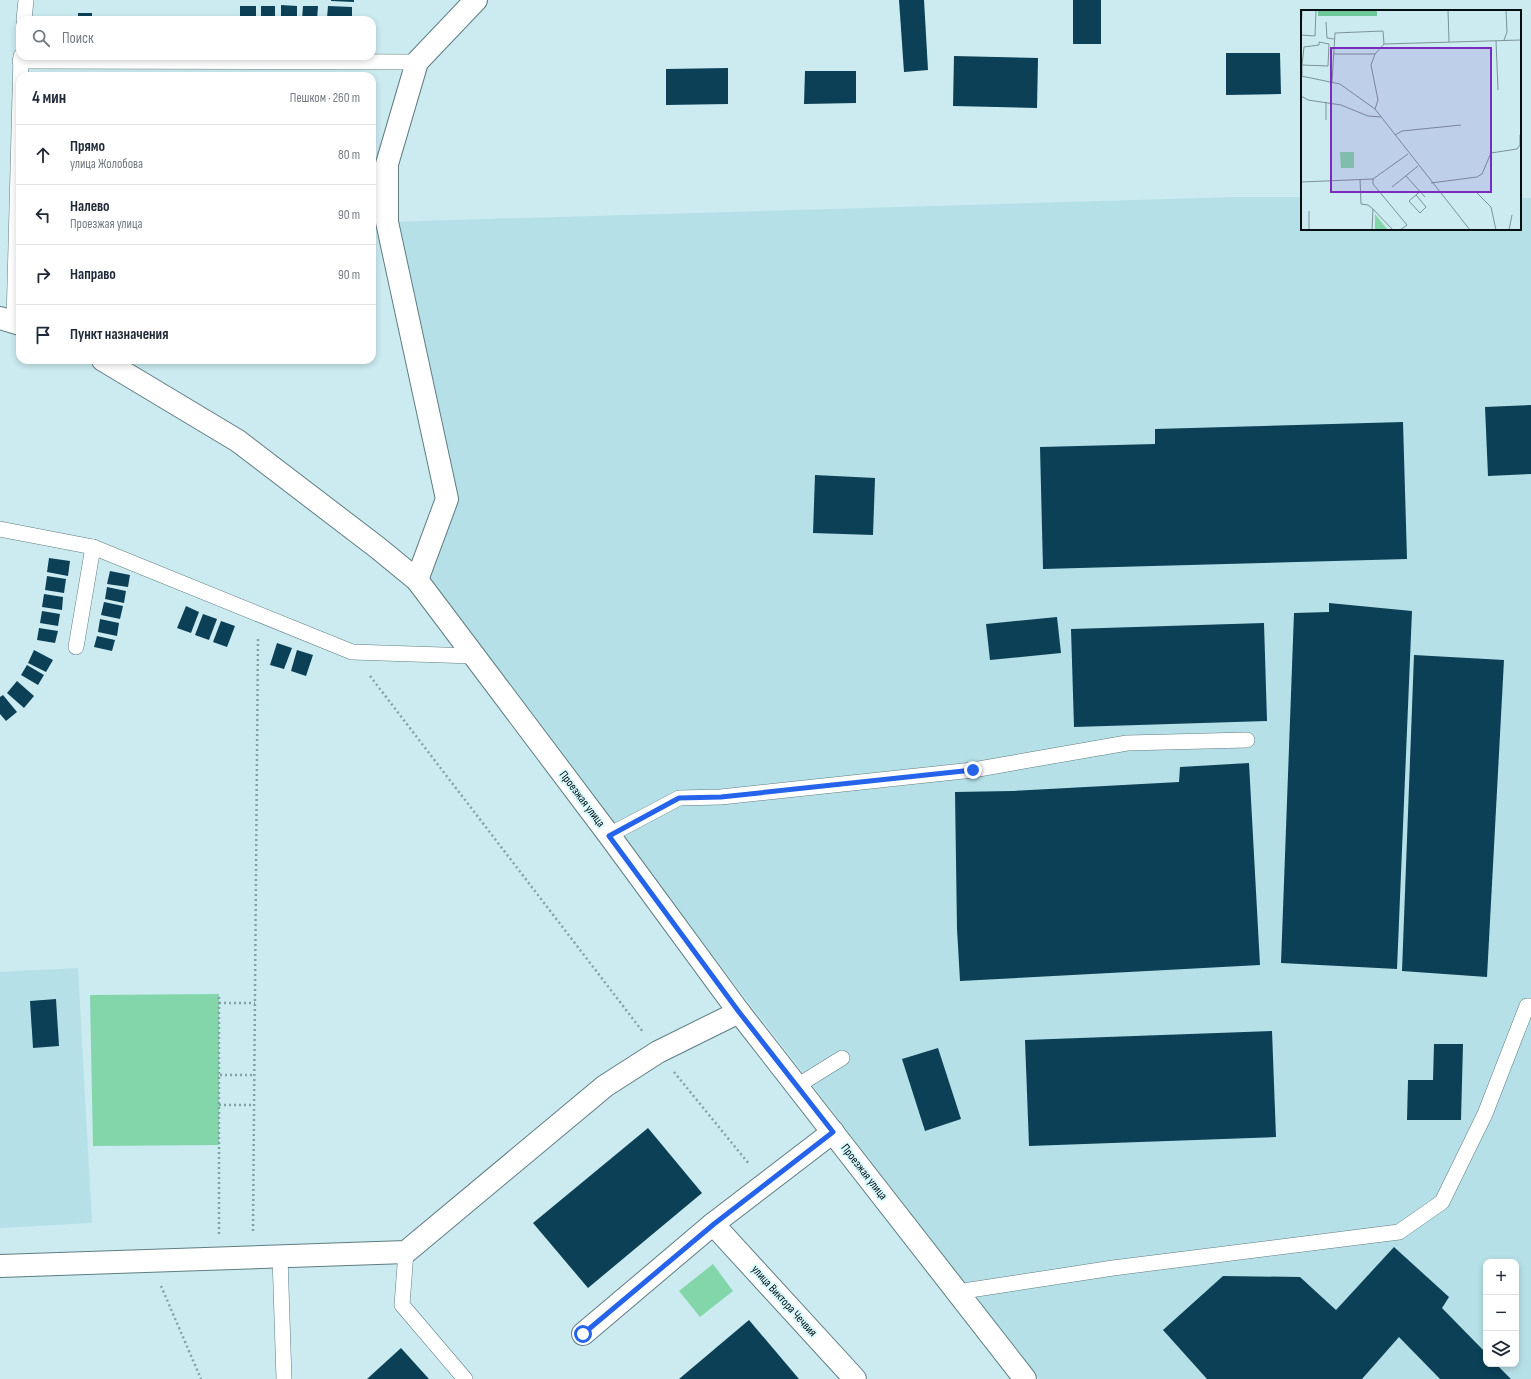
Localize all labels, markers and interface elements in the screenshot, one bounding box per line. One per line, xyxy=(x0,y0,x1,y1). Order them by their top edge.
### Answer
inset map xyxy=(1301,10,1521,230)
search box xyxy=(16,16,376,60)
icon: search xyxy=(30,27,52,49)
text: Поиск xyxy=(62,29,94,48)
text: 4 мин xyxy=(32,88,66,108)
text: Пешком · 260 m xyxy=(290,90,360,106)
text: Прямо xyxy=(70,137,105,156)
icon: ahead xyxy=(32,144,54,166)
text: 80 m xyxy=(338,147,360,163)
text: улица Жолобова xyxy=(70,156,143,172)
text: Налево xyxy=(70,197,110,216)
icon: left xyxy=(32,204,54,226)
text: 90 m xyxy=(338,207,360,223)
text: Проезжая улица xyxy=(70,216,142,232)
icon: right xyxy=(32,264,54,286)
text: Направо xyxy=(70,265,116,284)
text: 90 m xyxy=(338,267,360,283)
icon: arrive xyxy=(32,324,54,346)
text: Пункт назначения xyxy=(70,325,168,344)
route end xyxy=(964,761,982,779)
street label: Проезжая улица xyxy=(556,768,608,831)
street label: Проезжая улица xyxy=(837,1141,891,1203)
map controls xyxy=(1483,1259,1519,1367)
button: + xyxy=(1483,1259,1519,1295)
street label: улица Виктора Чечвия xyxy=(748,1262,820,1340)
button: − xyxy=(1483,1295,1519,1331)
route start xyxy=(574,1325,592,1343)
button: layers xyxy=(1483,1331,1519,1367)

